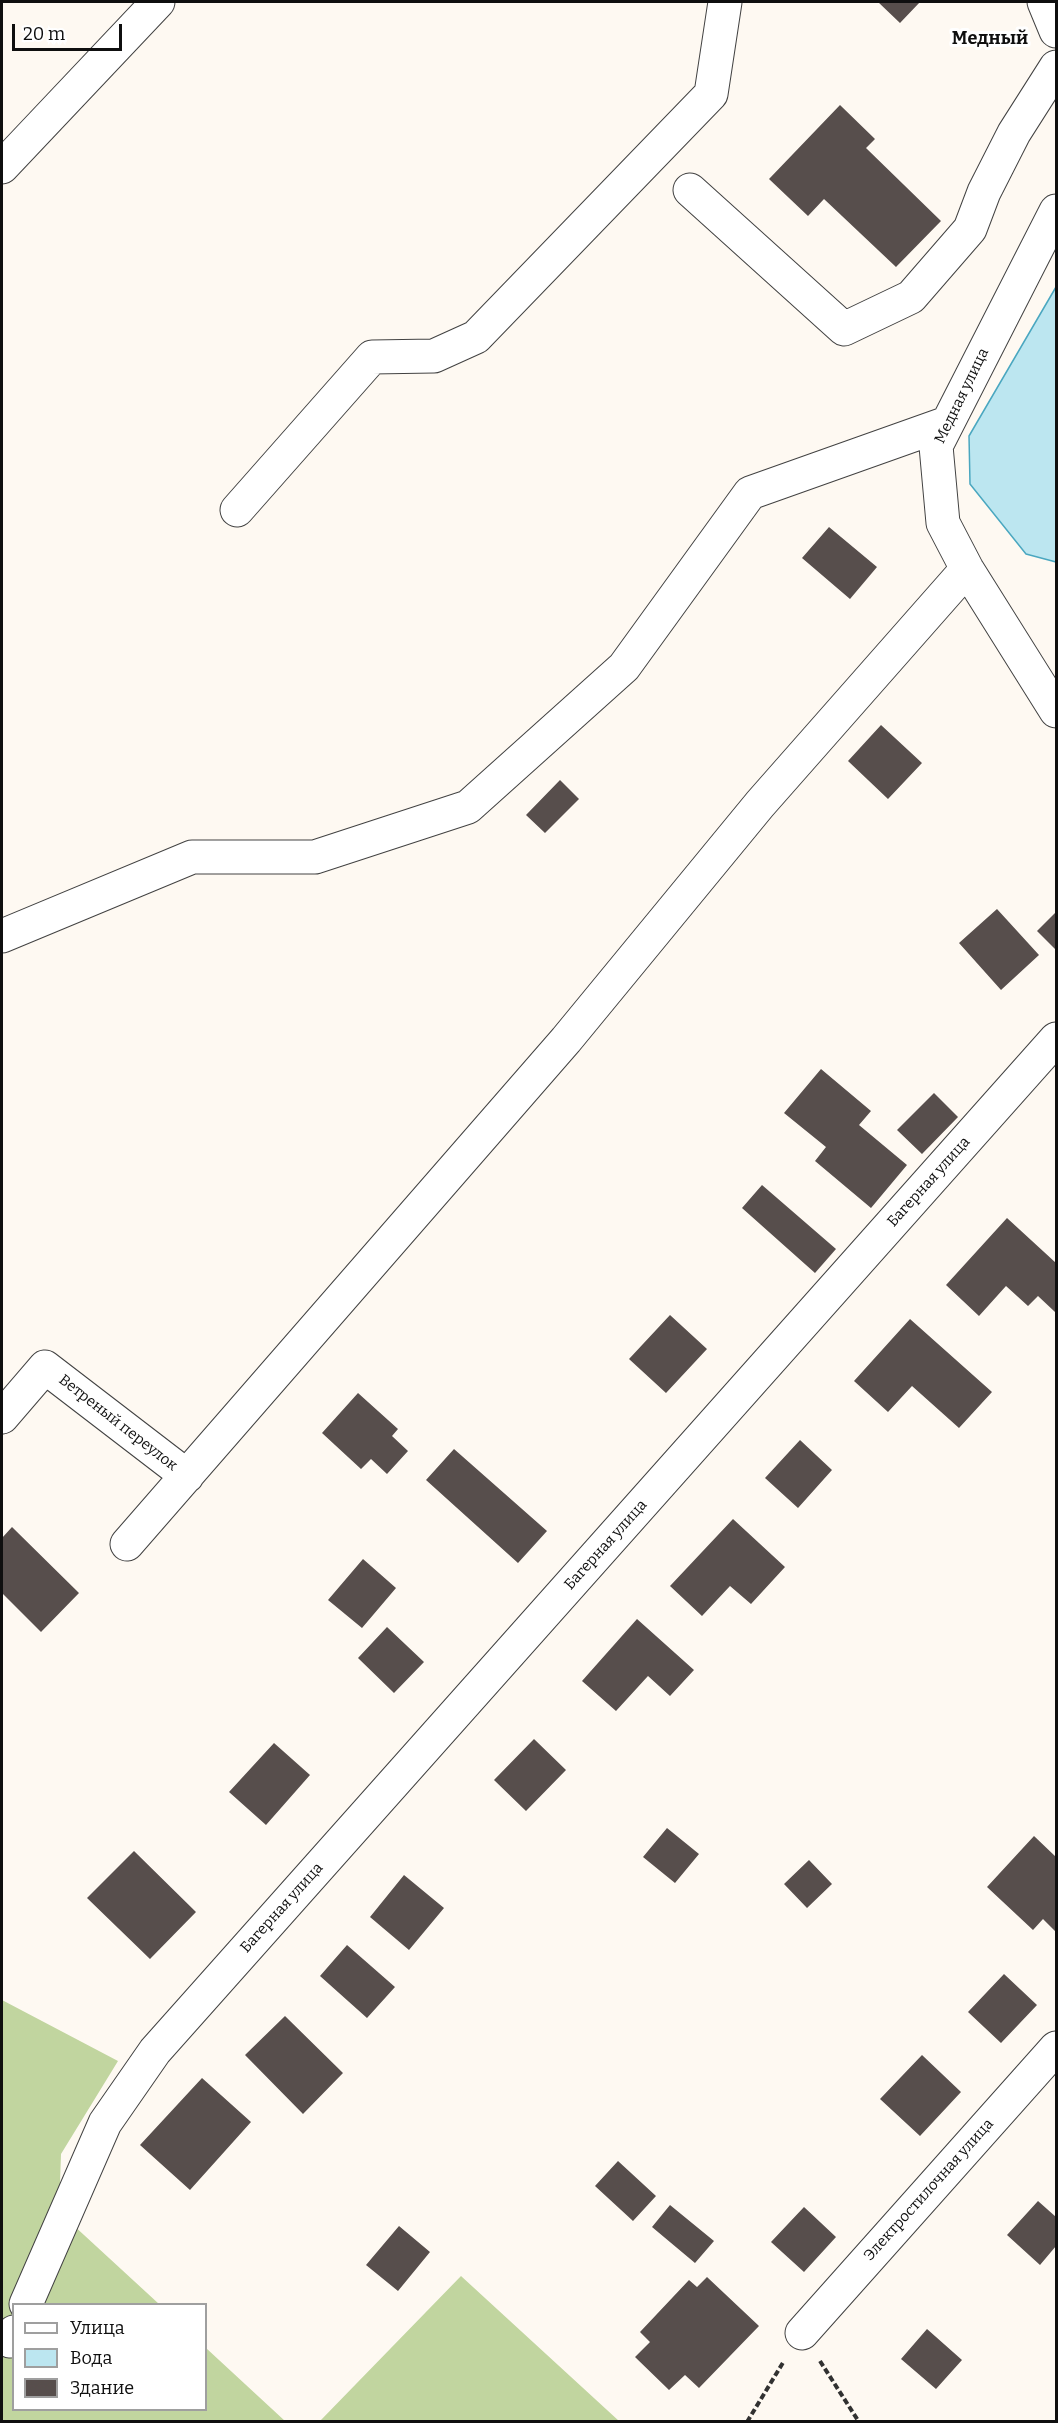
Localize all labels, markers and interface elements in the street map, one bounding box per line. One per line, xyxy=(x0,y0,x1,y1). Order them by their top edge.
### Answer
scale bar xyxy=(15,12,124,50)
text: 20 m xyxy=(23,23,65,45)
district label: Медный xyxy=(952,28,1028,50)
street label: Медная улица xyxy=(931,345,993,447)
street label: Багерная улица xyxy=(884,1133,974,1231)
street label: Ветреный переулок xyxy=(55,1371,181,1475)
street label: Багерная улица xyxy=(561,1496,651,1594)
street label: Багерная улица xyxy=(237,1859,327,1957)
street label: Электростилочная улица xyxy=(860,2115,998,2265)
legend xyxy=(12,2303,207,2411)
text: Улица xyxy=(70,2317,125,2339)
text: Вода xyxy=(70,2347,112,2369)
text: Здание xyxy=(70,2377,134,2399)

